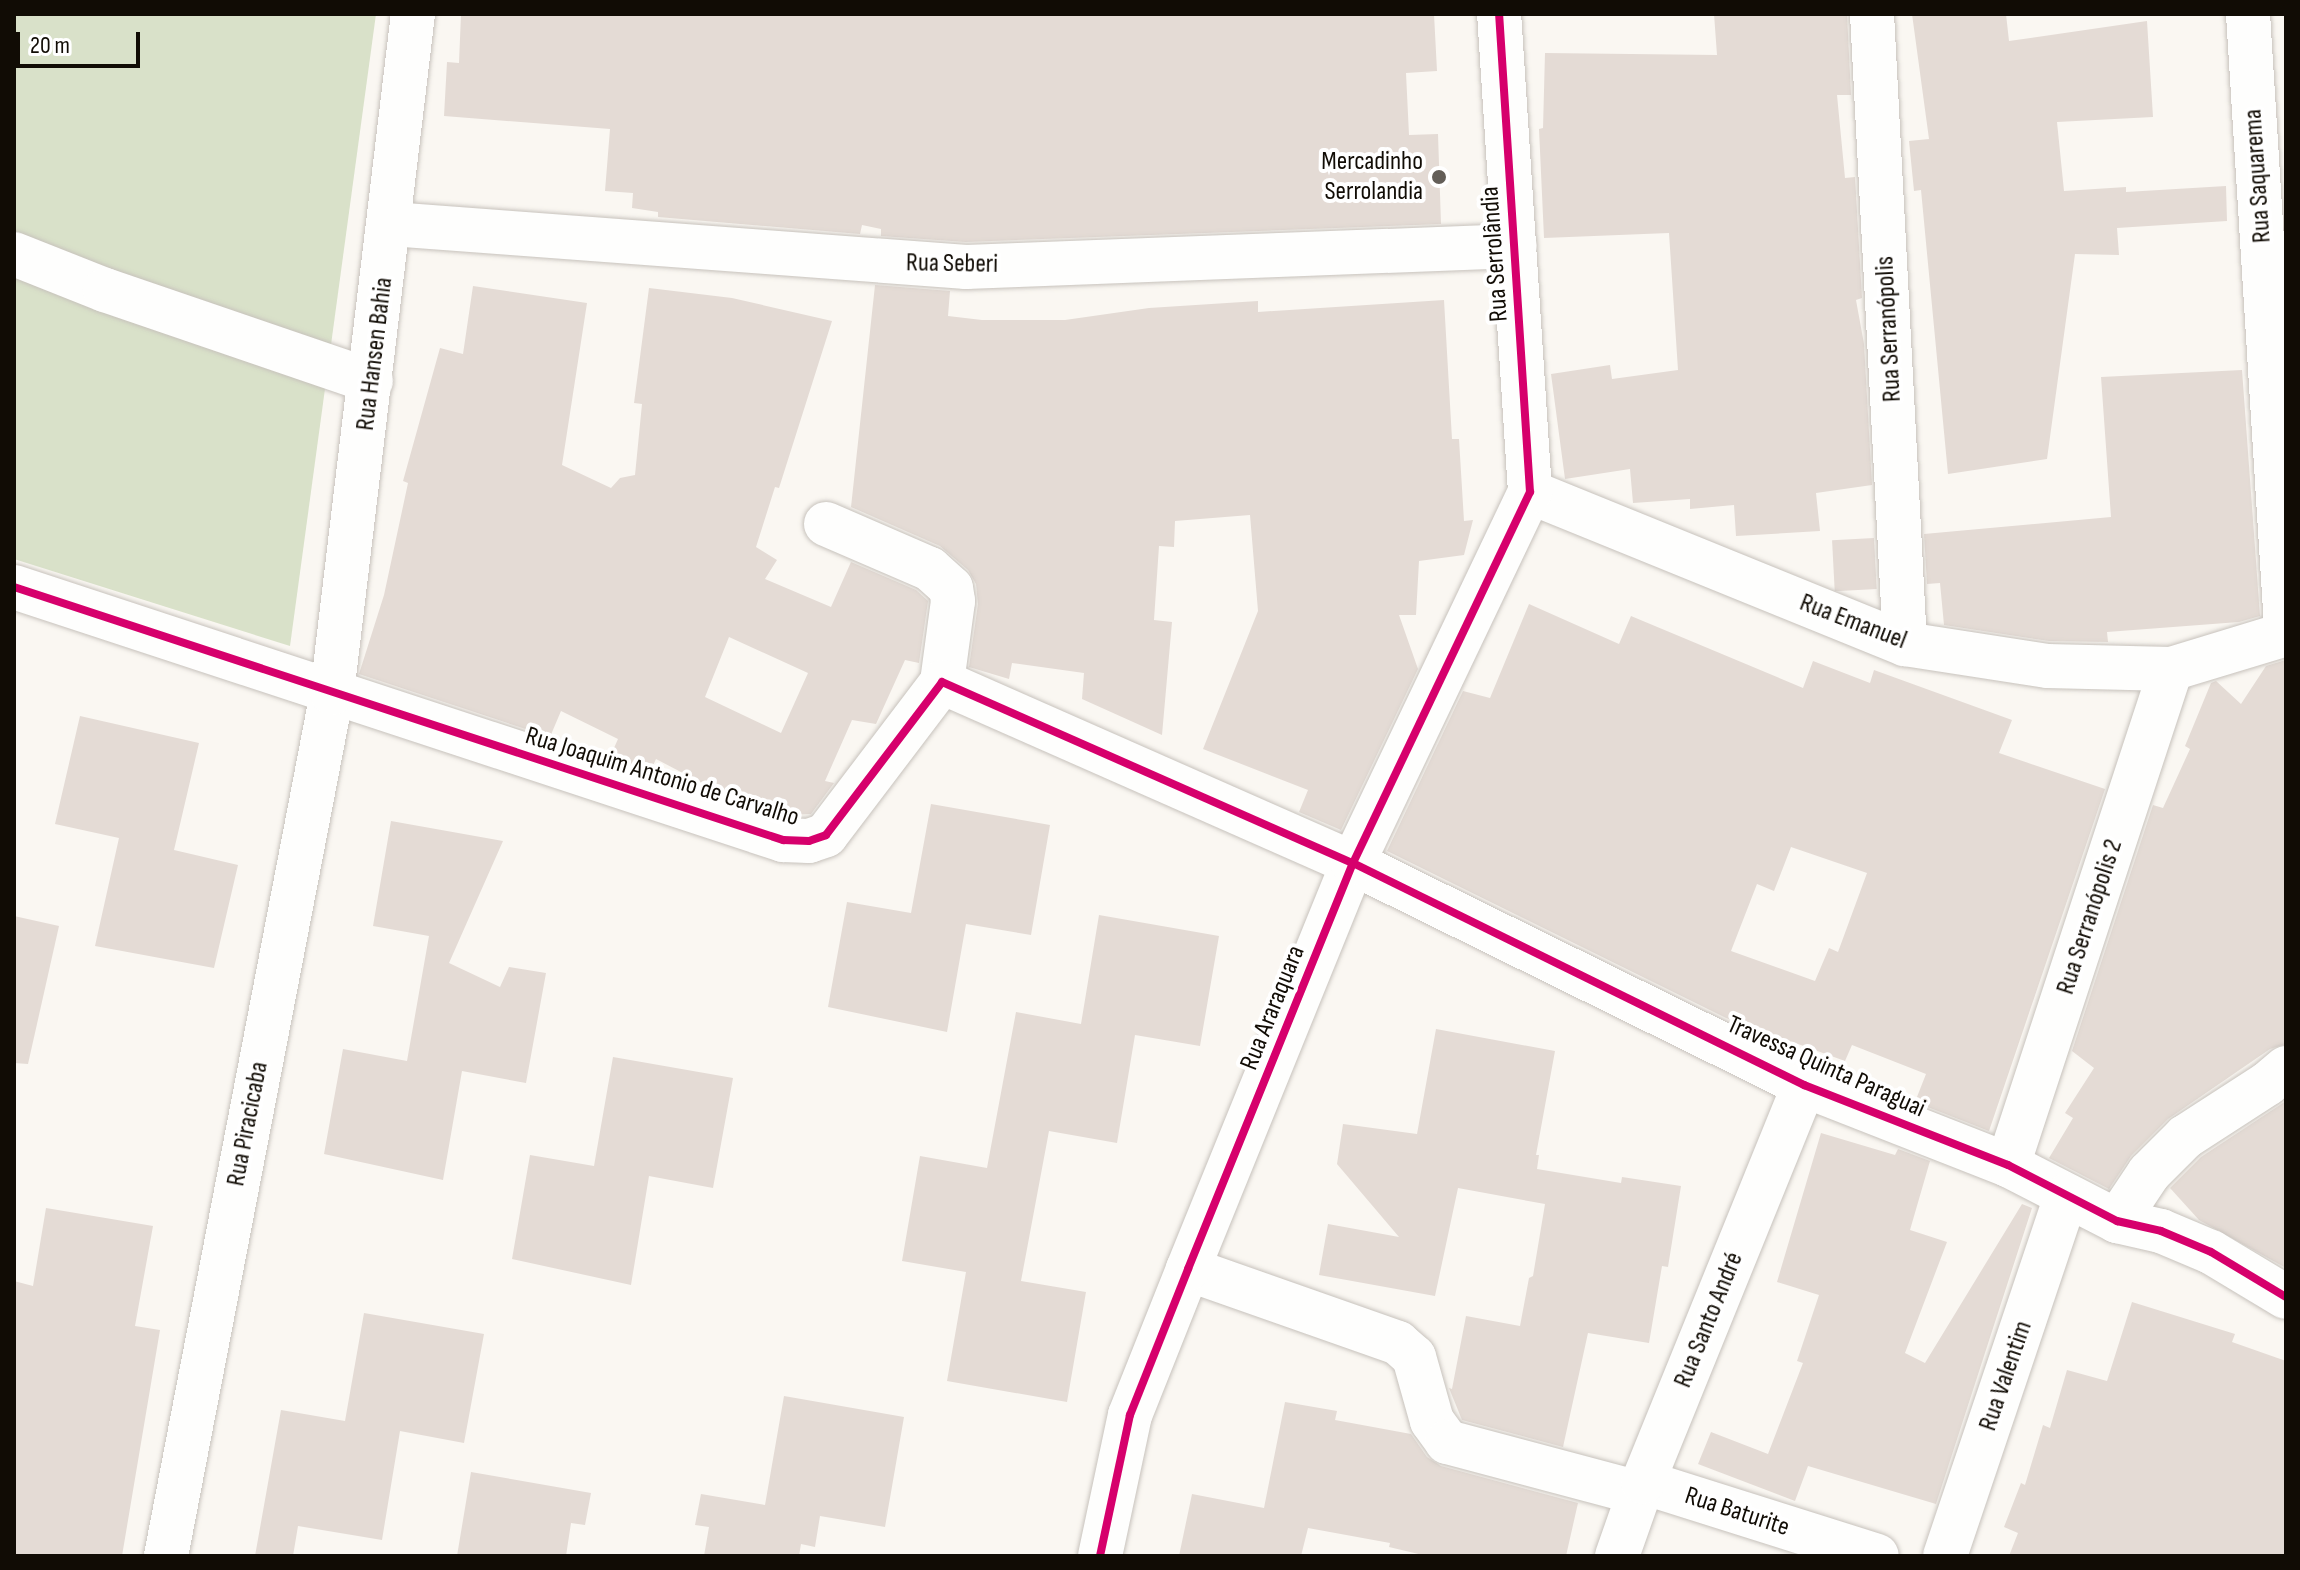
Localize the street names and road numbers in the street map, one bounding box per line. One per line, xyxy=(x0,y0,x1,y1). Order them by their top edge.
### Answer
street label: Rua Saquarema xyxy=(2238,108,2278,244)
street label: Rua Serrolândia xyxy=(1475,185,1515,323)
street label: Rua Seberi xyxy=(906,248,998,280)
street label: Rua Serranópolis xyxy=(1870,255,1908,403)
street label: Rua Hansen Bahia xyxy=(350,276,400,432)
street label: Rua Emanuel xyxy=(1795,587,1911,657)
street label: Rua Joaquim Antonio de Carvalho xyxy=(521,720,803,834)
street label: Rua Serranópolis 2 xyxy=(2050,836,2130,998)
street label: Rua Araraquara xyxy=(1234,941,1312,1075)
street label: Travessa Quinta Paraguai xyxy=(1722,1009,1930,1125)
street label: Rua Piracicaba xyxy=(221,1059,275,1189)
street label: Rua Santo André xyxy=(1668,1248,1750,1392)
street label: Rua Valentim xyxy=(1973,1317,2039,1435)
street label: Rua Baturite xyxy=(1681,1480,1793,1544)

